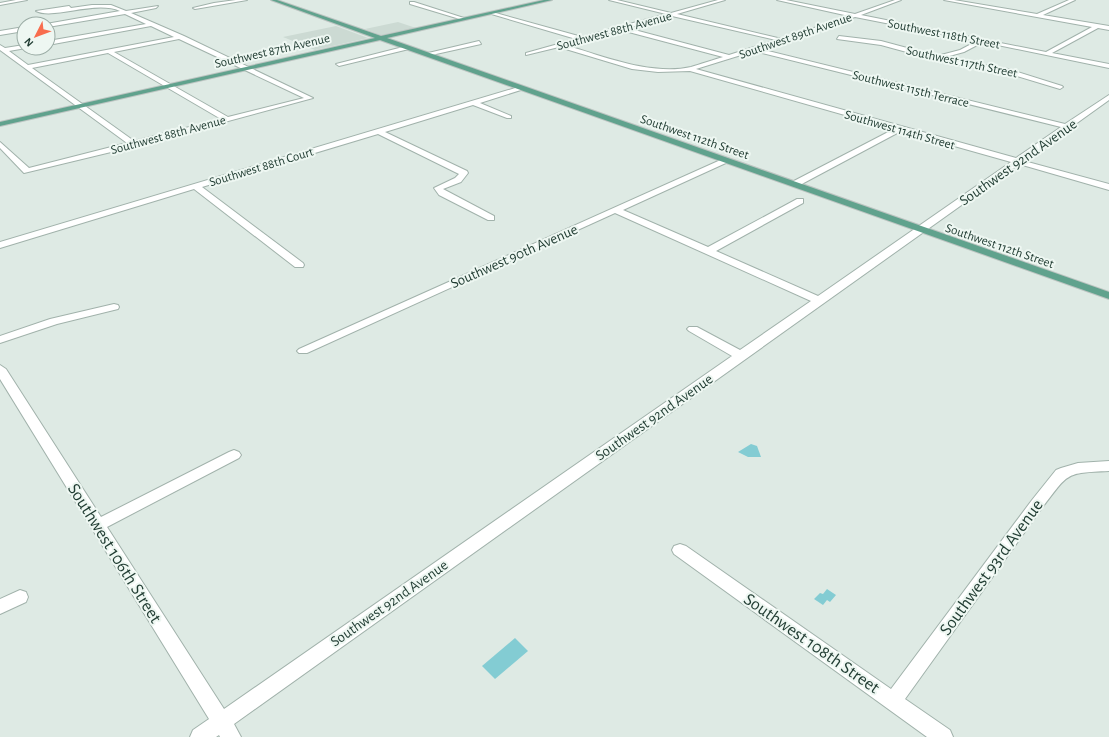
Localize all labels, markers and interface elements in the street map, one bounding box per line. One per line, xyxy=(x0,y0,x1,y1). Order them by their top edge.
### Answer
street label: Southwest 88th Avenue xyxy=(555,10,673,53)
street label: Southwest 89th Avenue xyxy=(737,11,854,62)
north arrow xyxy=(16,16,56,56)
street label: Southwest 118th Street xyxy=(887,17,1001,52)
street label: Southwest 87th Avenue xyxy=(214,32,331,71)
text: N xyxy=(22,36,36,49)
street label: Southwest 117th Street xyxy=(905,44,1018,81)
street label: Southwest 115th Terrace xyxy=(851,69,970,110)
street label: Southwest 114th Street xyxy=(843,108,956,152)
street label: Southwest 112th Street xyxy=(639,113,750,162)
street label: Southwest 88th Avenue xyxy=(109,114,227,157)
street label: Southwest 92nd Avenue xyxy=(957,116,1080,209)
street label: Southwest 88th Court xyxy=(208,145,315,189)
street label: Southwest 90th Avenue xyxy=(448,222,580,291)
street label: Southwest 112th Street xyxy=(944,222,1055,271)
street label: Southwest 92nd Avenue xyxy=(593,371,716,464)
street label: Southwest 106th Street xyxy=(64,480,165,627)
street label: Southwest 93rd Avenue xyxy=(937,496,1047,639)
street label: Southwest 92nd Avenue xyxy=(328,557,451,650)
street label: Southwest 108th Street xyxy=(740,590,883,698)

